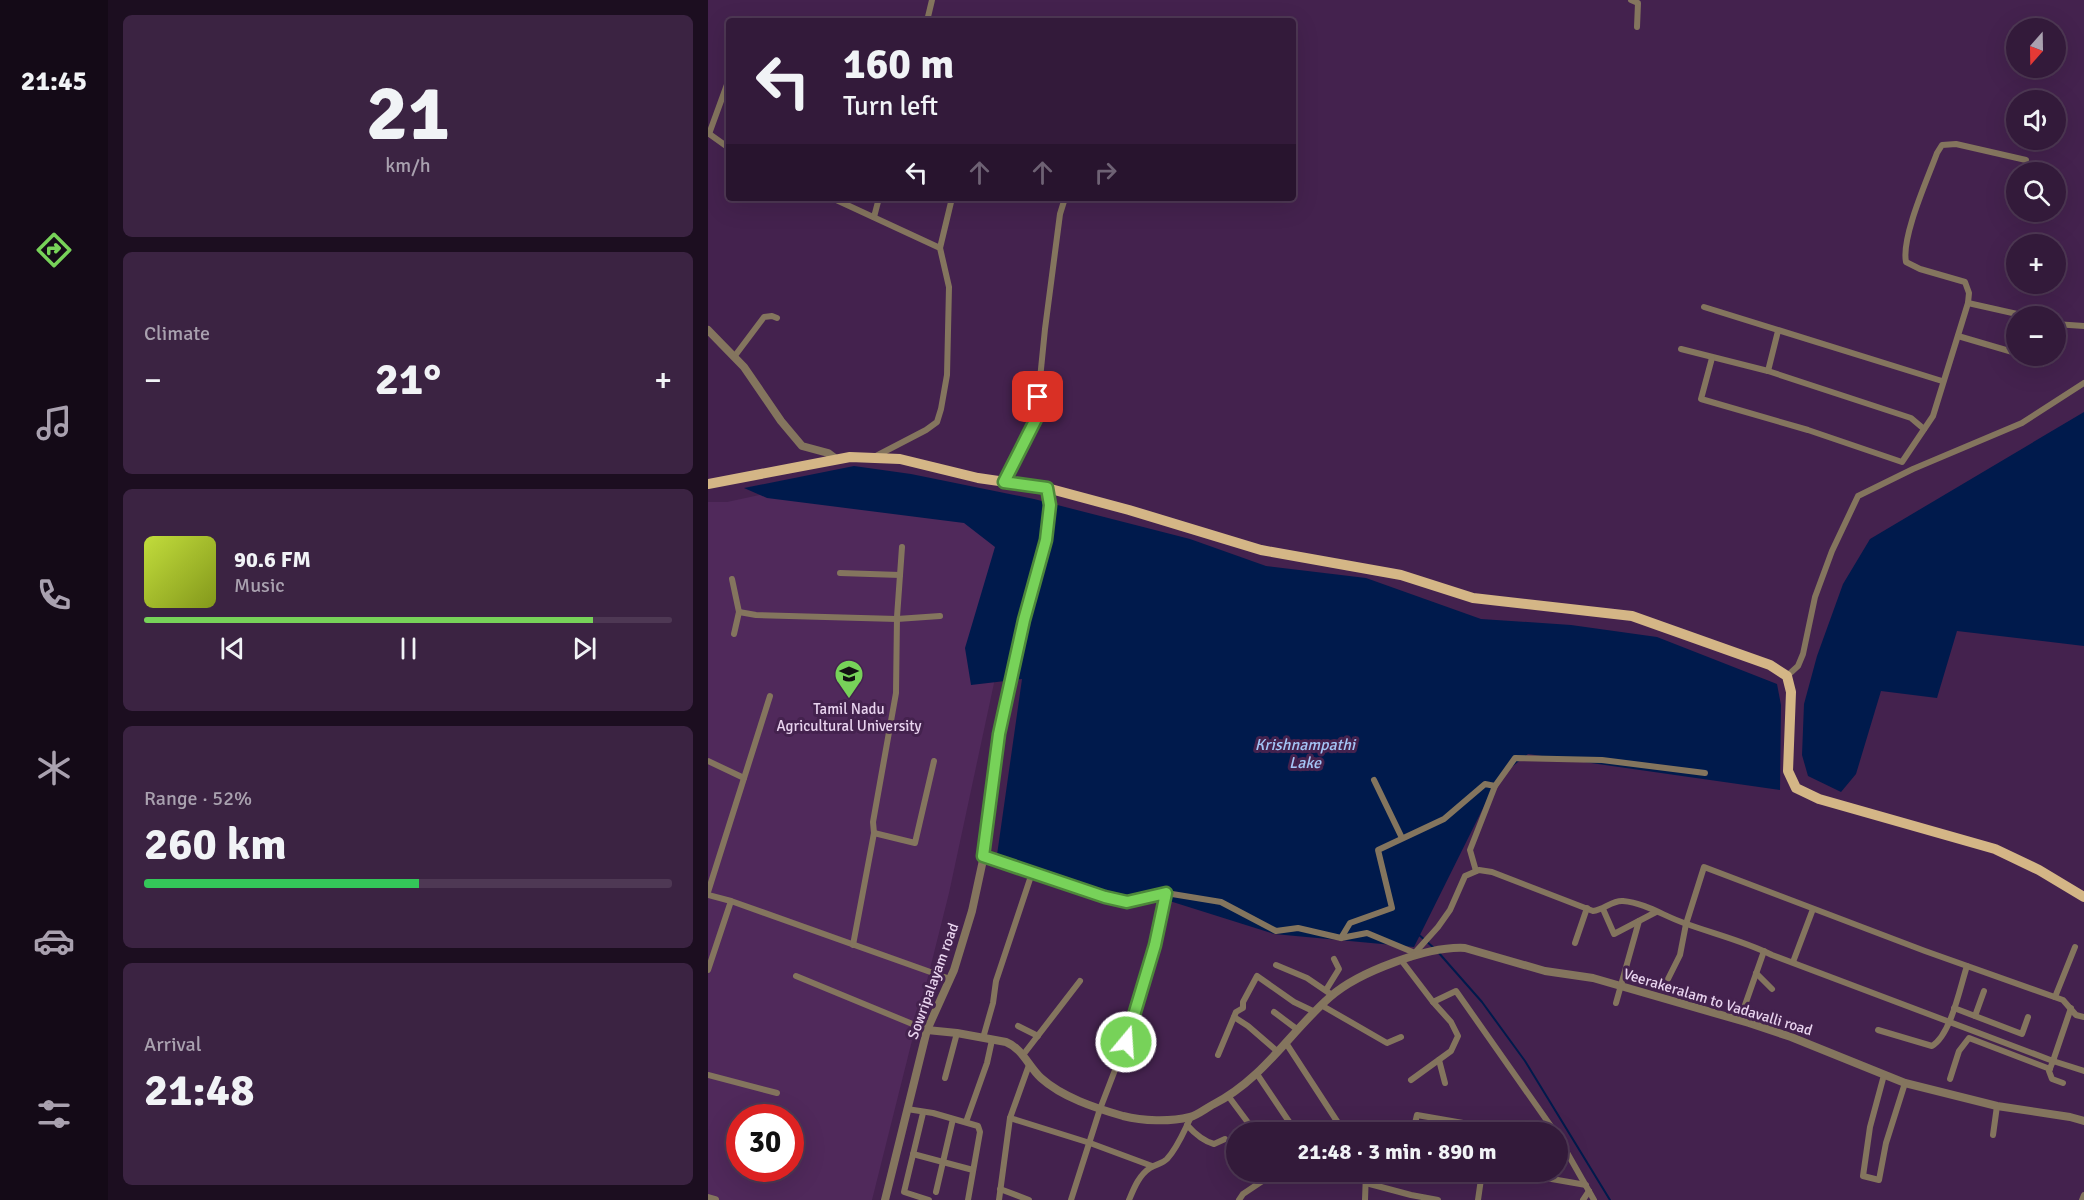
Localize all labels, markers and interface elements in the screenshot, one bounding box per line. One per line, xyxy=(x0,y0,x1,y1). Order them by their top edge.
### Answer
north arrow xyxy=(2006,18,2066,78)
map controls xyxy=(2006,18,2066,366)
text: 160 m xyxy=(843,39,954,90)
icon: left xyxy=(744,42,822,120)
text: 21:45 xyxy=(21,65,87,98)
text: 21 xyxy=(366,66,450,162)
text: Turn left xyxy=(843,90,938,123)
button: sound xyxy=(2006,90,2066,150)
text: km/h xyxy=(385,153,431,178)
icon: left xyxy=(900,156,933,189)
icon: ahead xyxy=(963,156,996,189)
icon: ahead xyxy=(1026,156,1059,189)
icon: right xyxy=(1089,156,1122,189)
button: search xyxy=(2006,162,2066,222)
icon: directions xyxy=(33,229,75,271)
button: + xyxy=(2006,234,2066,294)
button: − xyxy=(2006,306,2066,366)
text: Climate xyxy=(144,321,210,346)
text: 21° xyxy=(375,352,441,407)
text: − xyxy=(144,360,162,401)
text: + xyxy=(654,360,672,401)
pin xyxy=(1012,371,1063,422)
icon: arrive xyxy=(1021,380,1054,413)
icon: music xyxy=(33,402,75,444)
text: 90.6 FM xyxy=(234,546,311,573)
text: Music xyxy=(234,573,285,598)
icon: phone xyxy=(33,574,75,616)
icon: previous xyxy=(216,632,249,665)
icon: pause xyxy=(392,632,425,665)
icon: next xyxy=(568,632,601,665)
school or university icon: Tamil Nadu Agricultural University xyxy=(833,658,865,700)
place label: Tamil Nadu Agricultural University xyxy=(776,700,922,735)
water label: Krishnampathi Lake xyxy=(1255,735,1357,773)
icon: climate xyxy=(33,747,75,789)
text: Range · 52% xyxy=(144,786,252,811)
text: 260 km xyxy=(144,817,287,872)
icon: car xyxy=(33,920,75,962)
street label: Sowripalayam road xyxy=(904,920,962,1042)
street label: Veerakeralam to Vadavalli road xyxy=(1621,965,1815,1039)
position arrow xyxy=(1094,1010,1158,1074)
text: Arrival xyxy=(144,1032,202,1057)
text: 21:48 xyxy=(144,1063,254,1118)
icon: filters xyxy=(33,1093,75,1135)
speed limit sign: 30 xyxy=(726,1104,804,1182)
text: 21:48 · 3 min · 890 m xyxy=(1297,1138,1497,1165)

